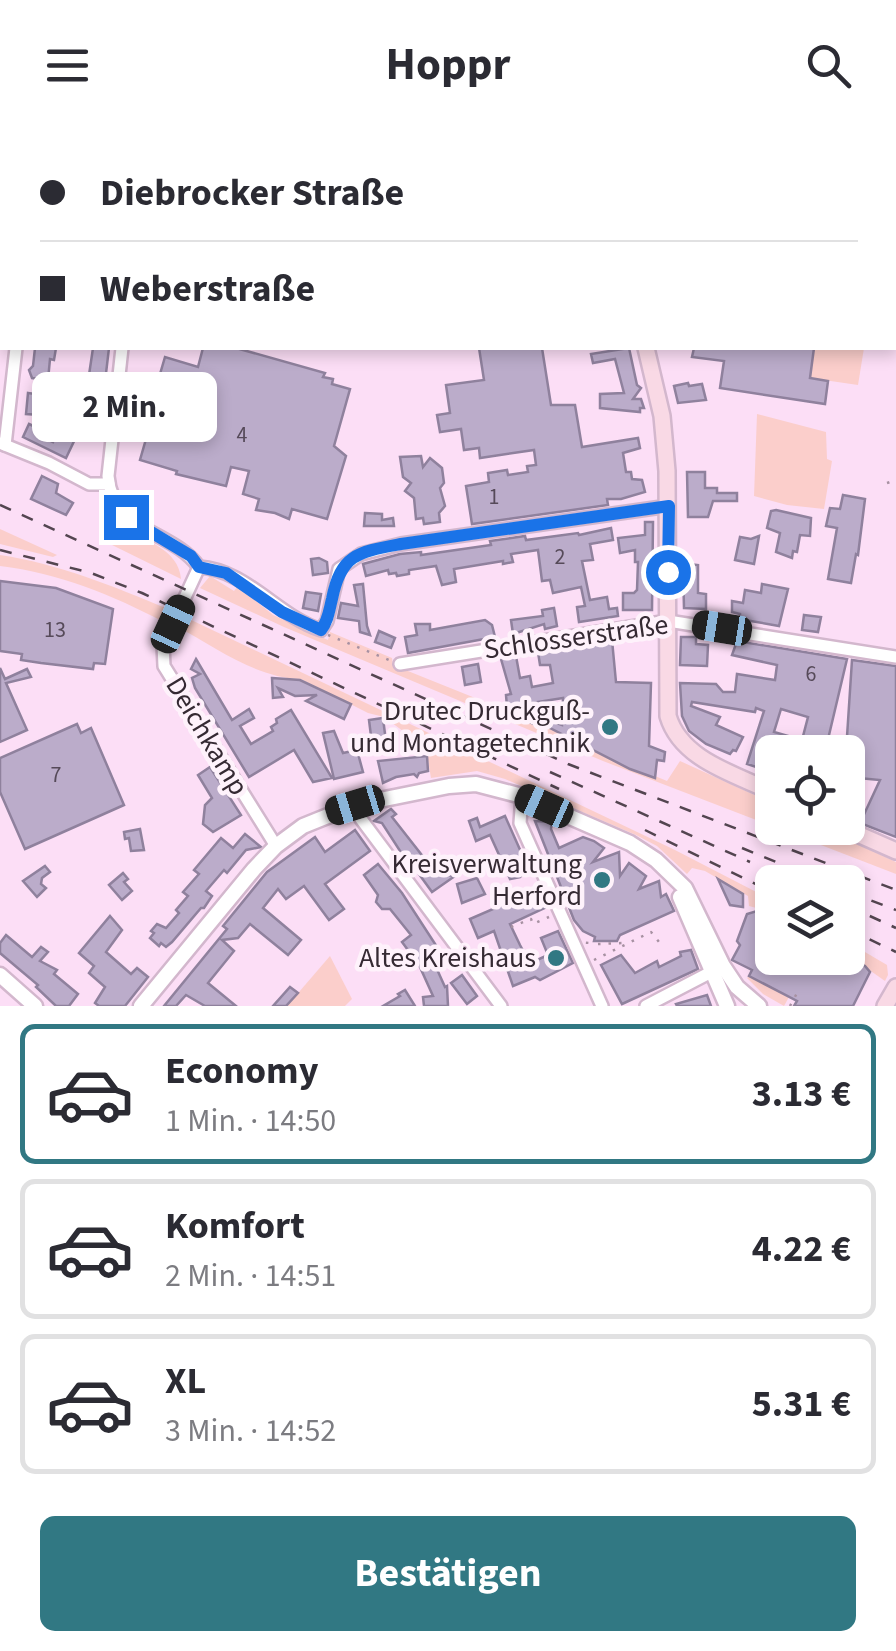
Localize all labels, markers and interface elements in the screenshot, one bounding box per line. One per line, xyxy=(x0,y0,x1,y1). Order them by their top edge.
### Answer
text: Hoppr xyxy=(386,33,510,97)
icon: menu xyxy=(40,38,95,93)
icon: search xyxy=(801,38,856,93)
text: Diebrocker Straße xyxy=(100,166,404,220)
text: Weberstraße xyxy=(100,262,315,316)
callout: 2 Min. xyxy=(34,372,218,442)
text: 2 Min. xyxy=(82,384,167,430)
house number: 4 xyxy=(237,419,248,451)
house number: 1 xyxy=(489,481,499,513)
route end xyxy=(104,495,149,540)
house number: 2 xyxy=(555,541,565,573)
route start xyxy=(646,550,691,595)
car xyxy=(147,590,199,658)
street label: Schlosserstraße xyxy=(481,604,671,670)
car xyxy=(690,608,754,648)
house number: 13 xyxy=(44,614,66,646)
house number: 6 xyxy=(806,658,817,690)
street label: Deichkamp xyxy=(156,669,258,803)
place label: Drutec Druckguß- und Montagetechnik xyxy=(350,691,590,763)
marker: Drutec Druckguß- und Montagetechnik xyxy=(599,716,621,738)
map controls xyxy=(755,735,865,975)
button: locate xyxy=(755,735,865,845)
house number: 7 xyxy=(51,759,62,791)
car xyxy=(510,780,578,832)
car xyxy=(322,782,388,828)
place label: Kreisverwaltung Herford xyxy=(392,844,582,916)
button: layers xyxy=(755,865,865,975)
marker: Kreisverwaltung Herford xyxy=(591,869,613,891)
place label: Altes Kreishaus xyxy=(359,938,536,978)
marker: Altes Kreishaus xyxy=(545,947,567,969)
text: Economy xyxy=(165,1044,318,1098)
icon: car xyxy=(45,1049,135,1139)
text: 3.13 € xyxy=(752,1067,851,1121)
text: 1 Min. · 14:50 xyxy=(165,1098,336,1144)
text: Komfort xyxy=(165,1199,305,1253)
icon: car xyxy=(45,1204,135,1294)
text: 4.22 € xyxy=(752,1222,851,1276)
text: 2 Min. · 14:51 xyxy=(165,1253,336,1299)
text: XL xyxy=(165,1354,206,1408)
icon: car xyxy=(45,1359,135,1449)
text: 5.31 € xyxy=(752,1377,851,1431)
text: 3 Min. · 14:52 xyxy=(165,1408,336,1454)
button: Bestätigen xyxy=(40,1516,856,1631)

